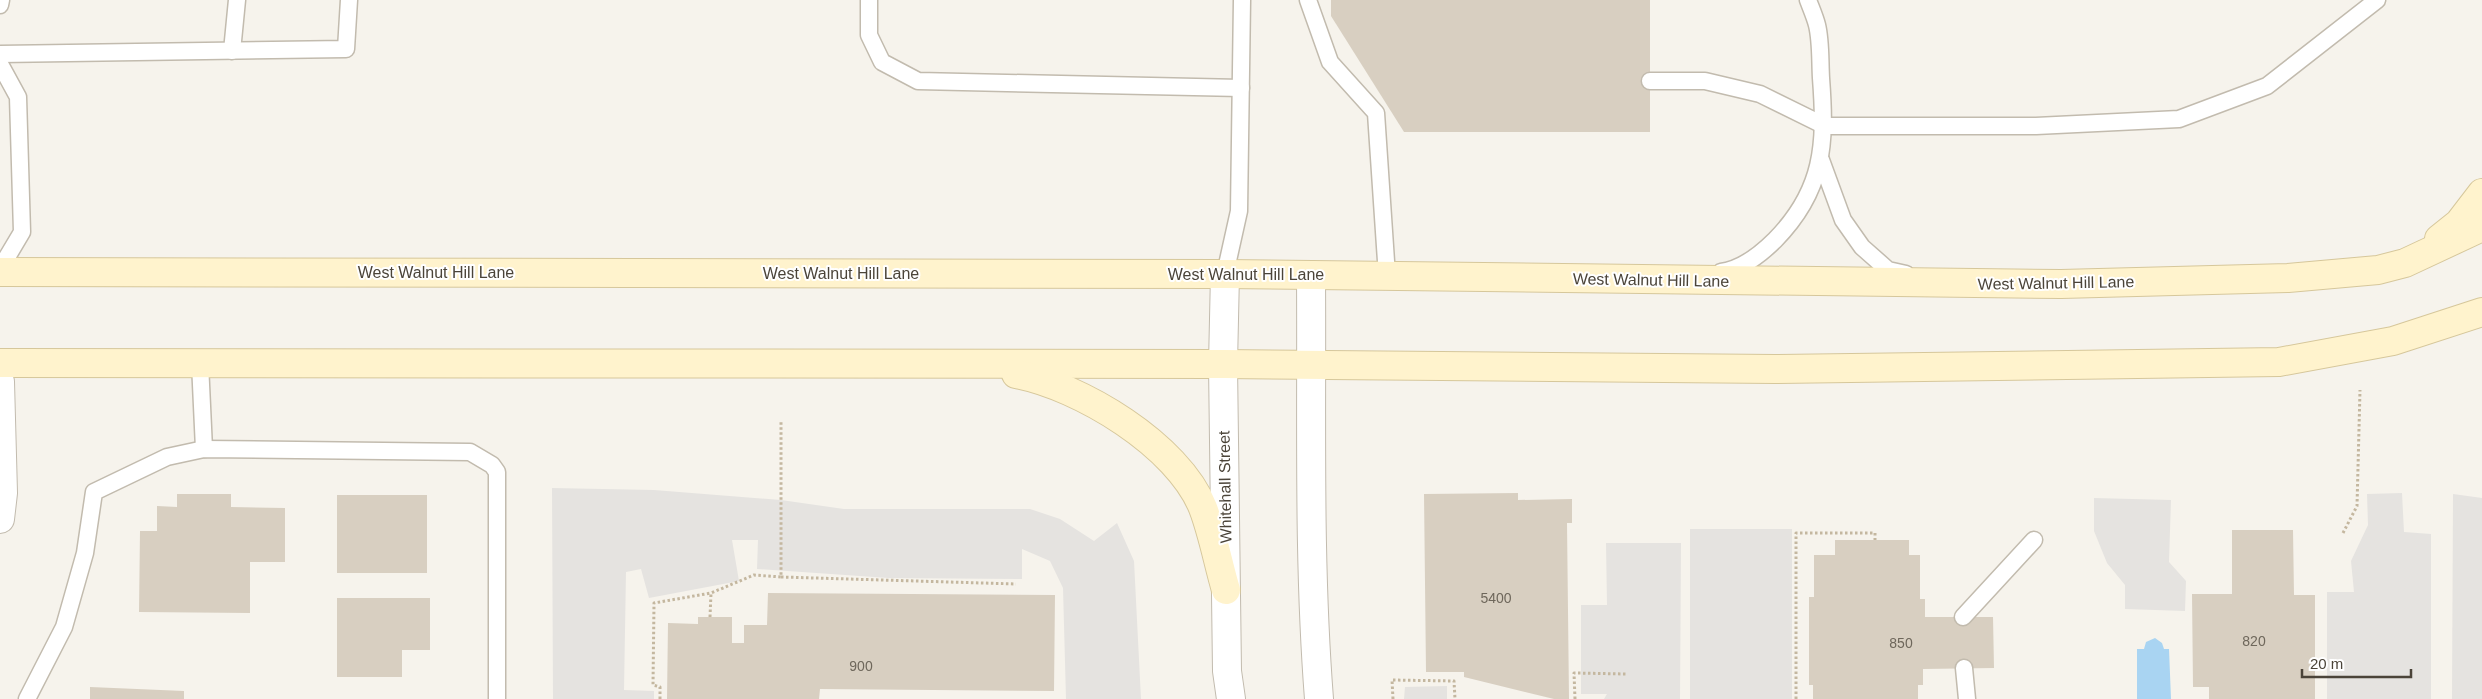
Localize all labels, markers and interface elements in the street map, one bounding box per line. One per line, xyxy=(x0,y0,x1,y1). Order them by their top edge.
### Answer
street label: West Walnut Hill Lane xyxy=(358,264,514,281)
street label: West Walnut Hill Lane xyxy=(763,265,919,282)
street label: West Walnut Hill Lane xyxy=(1168,266,1324,283)
street label: West Walnut Hill Lane xyxy=(1573,270,1729,290)
street label: West Walnut Hill Lane xyxy=(1978,273,2134,293)
street label: Whitehall Street xyxy=(1216,430,1234,544)
house number: 5400 xyxy=(1480,590,1512,606)
house number: 820 xyxy=(2242,633,2266,649)
house number: 850 xyxy=(1889,635,1913,651)
scale bar xyxy=(2302,646,2411,678)
text: 20 m xyxy=(2310,655,2343,672)
house number: 900 xyxy=(849,658,873,674)

